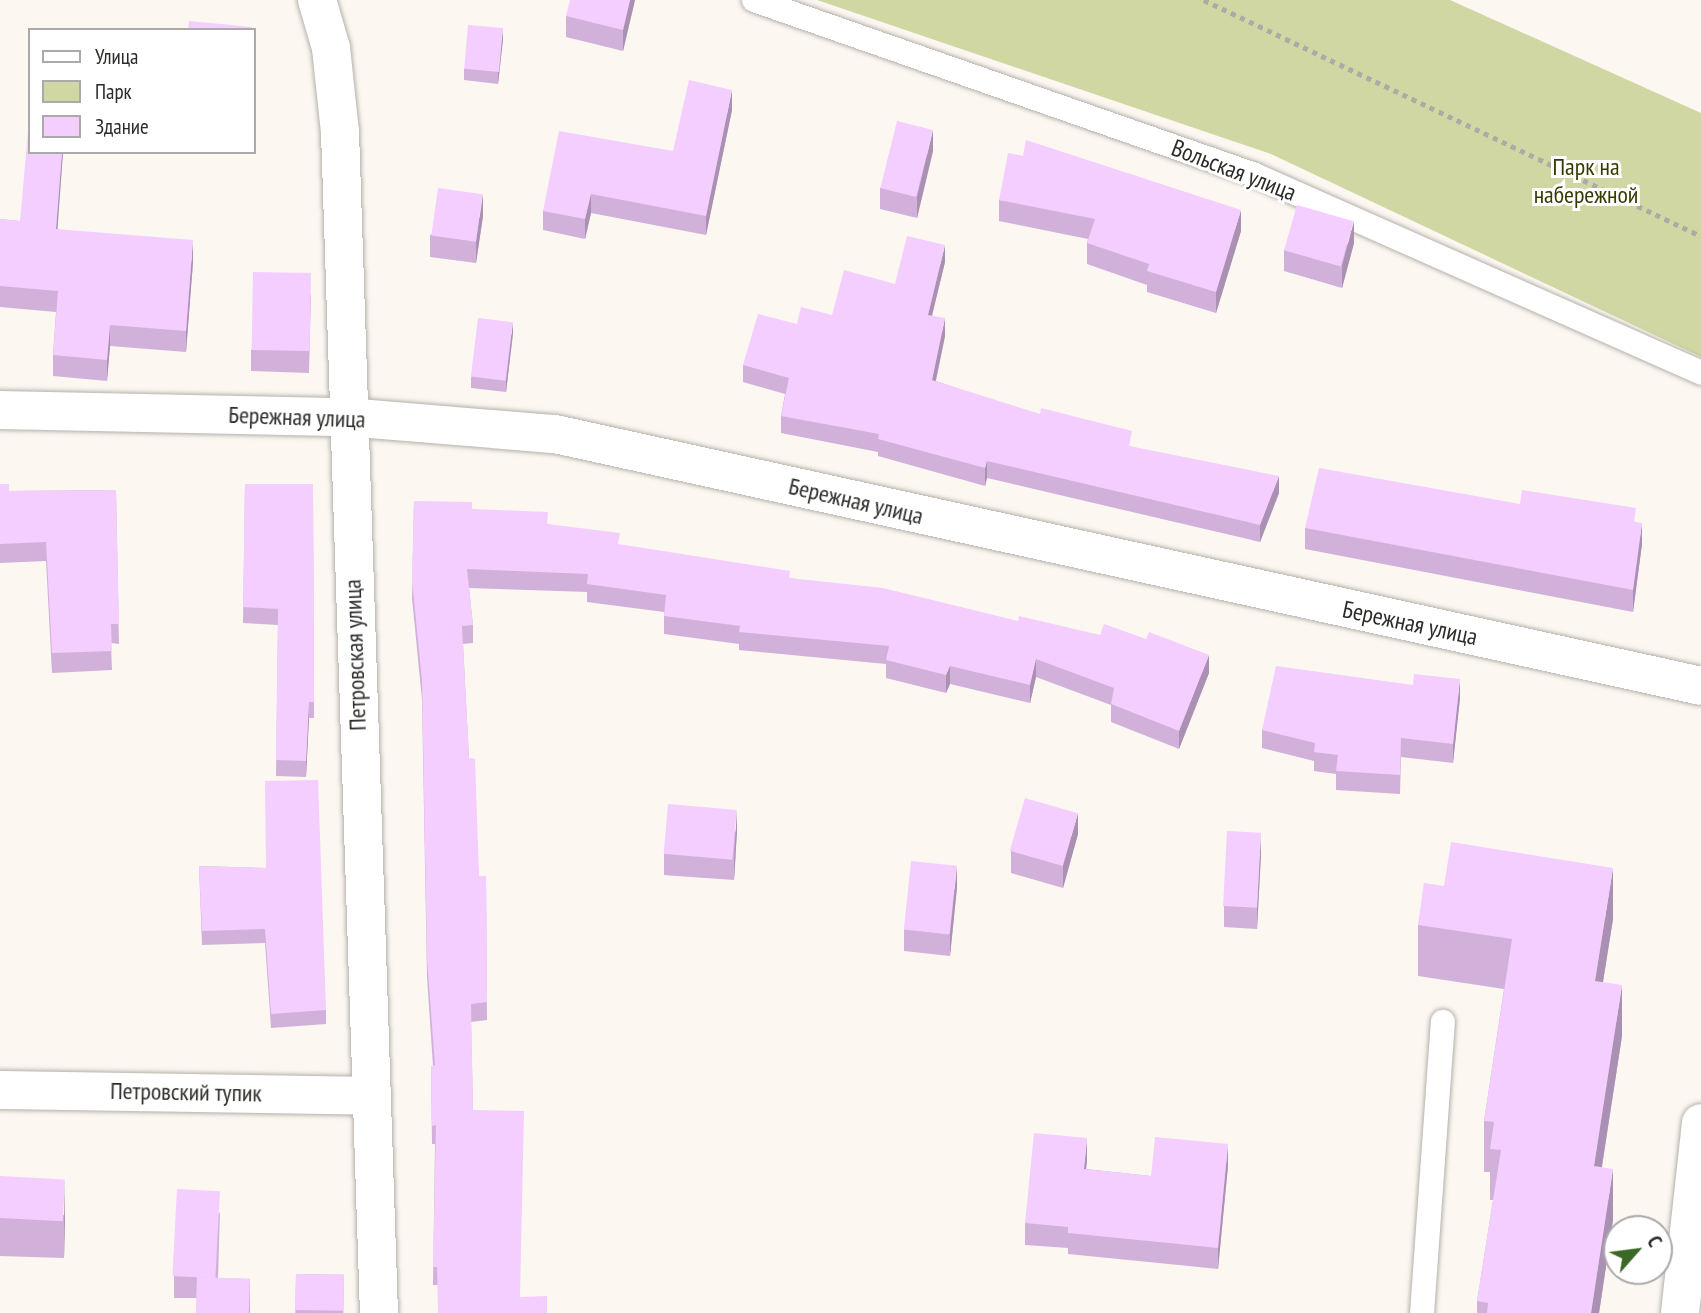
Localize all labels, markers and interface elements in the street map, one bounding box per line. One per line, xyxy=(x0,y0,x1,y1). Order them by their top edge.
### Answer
legend xyxy=(28,28,256,154)
text: Улица xyxy=(95,43,138,70)
text: Парк xyxy=(95,78,132,105)
text: Здание xyxy=(95,113,149,140)
street label: Вольская улица xyxy=(1168,133,1300,207)
park label: Парк на набережной xyxy=(1534,153,1638,209)
street label: Бережная улица xyxy=(228,400,366,434)
street label: Бережная улица xyxy=(786,472,926,530)
street label: Петровская улица xyxy=(338,579,372,731)
street label: Бережная улица xyxy=(1340,595,1480,651)
street label: Петровский тупик xyxy=(110,1076,262,1108)
north arrow xyxy=(1603,1215,1673,1285)
text: С xyxy=(1642,1232,1667,1251)

